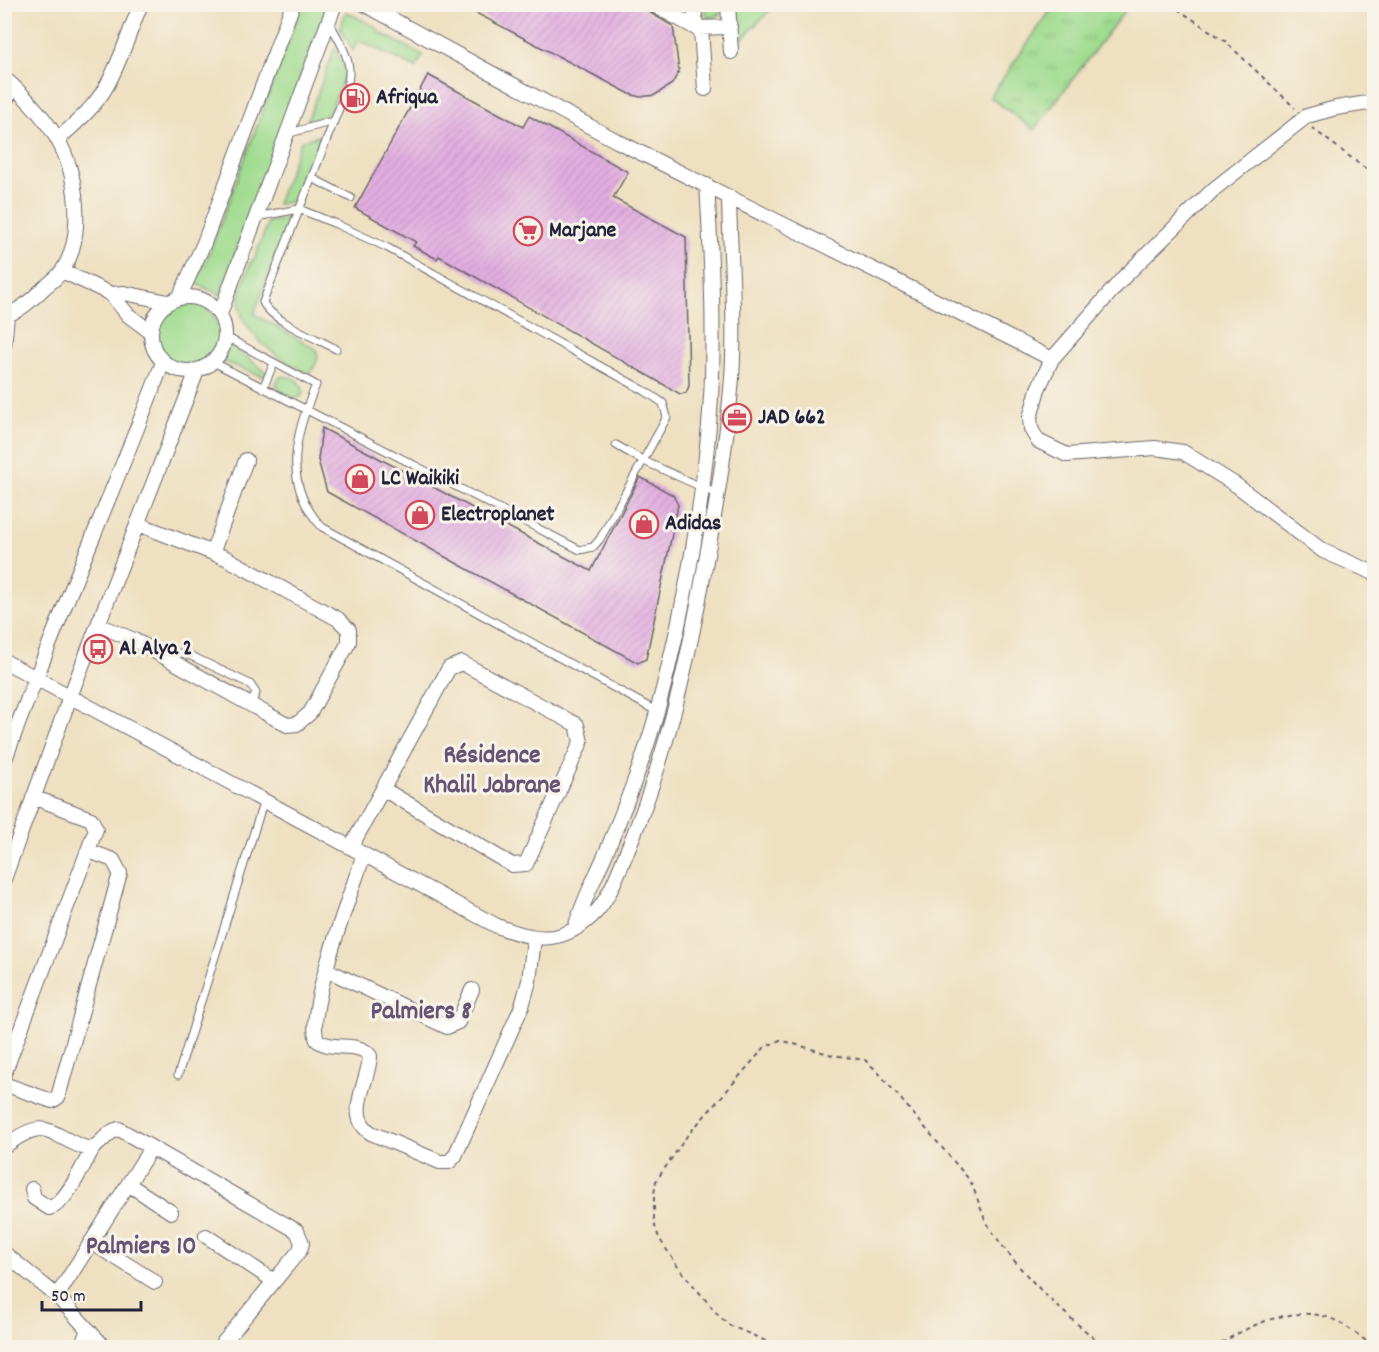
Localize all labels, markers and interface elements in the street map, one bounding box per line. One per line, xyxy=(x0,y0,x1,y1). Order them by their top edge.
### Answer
fuel station icon: Afriqua xyxy=(339,82,371,114)
place label: Afriqua xyxy=(376,83,438,114)
supermarket icon: Marjane xyxy=(512,215,544,247)
place label: Marjane xyxy=(549,216,617,247)
office icon: JAD 662 xyxy=(721,402,753,434)
place label: JAD 662 xyxy=(758,403,826,434)
shop icon: LC Waikiki xyxy=(344,463,376,495)
place label: LC Waikiki xyxy=(381,464,459,495)
shop icon: Electroplanet xyxy=(404,499,436,531)
place label: Electroplanet xyxy=(441,500,555,531)
shop icon: Adidas xyxy=(628,508,660,540)
place label: Adidas xyxy=(665,509,721,540)
bus stop icon: Al Alya 2 xyxy=(82,633,114,665)
place label: Al Alya 2 xyxy=(119,634,192,665)
district label: Résidence Khalil Jabrane xyxy=(423,738,561,805)
district label: Palmiers 8 xyxy=(370,994,472,1031)
district label: Palmiers 10 xyxy=(86,1229,196,1266)
scale bar xyxy=(42,1274,141,1312)
text: 50 m xyxy=(51,1285,86,1310)

